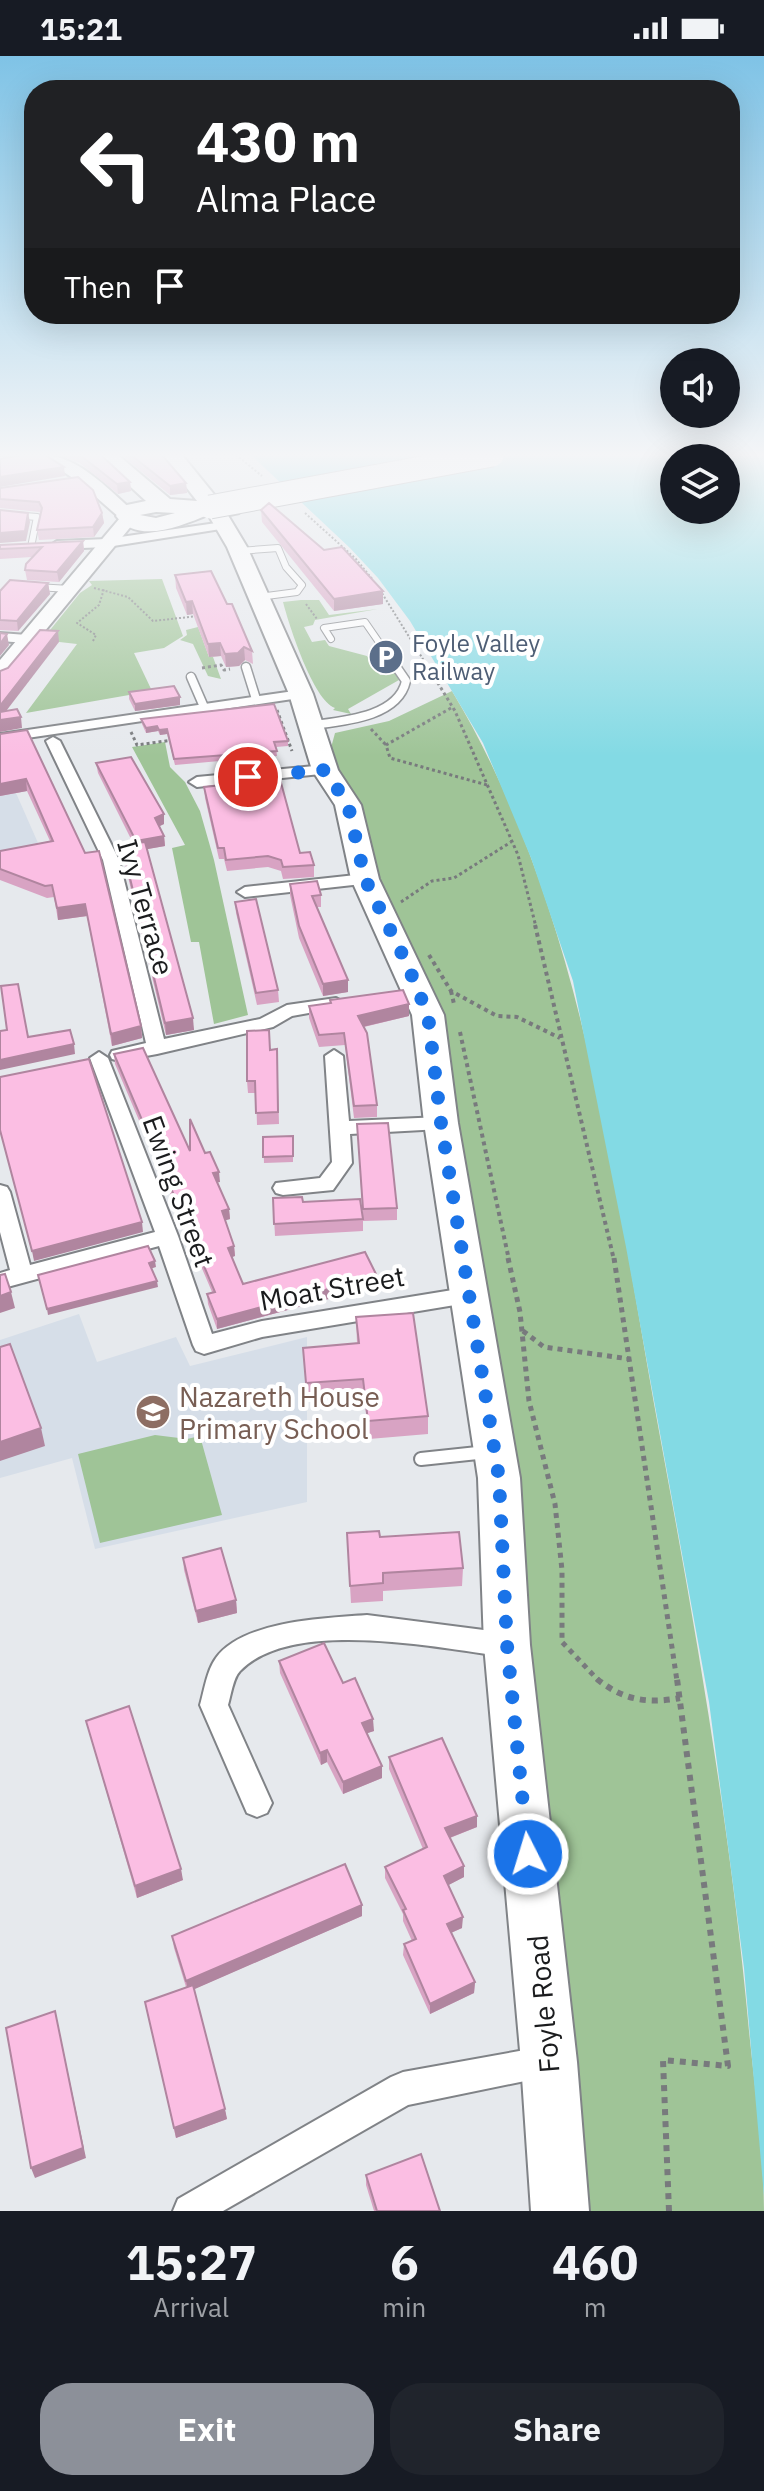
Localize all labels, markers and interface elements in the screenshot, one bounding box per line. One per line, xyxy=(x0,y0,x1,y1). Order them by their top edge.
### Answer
text: 15:21 xyxy=(40,9,122,48)
text: 430 m xyxy=(196,105,360,177)
icon: left xyxy=(64,112,168,216)
text: Alma Place xyxy=(196,175,377,222)
icon: arrive xyxy=(148,264,192,308)
text: Then xyxy=(64,267,132,306)
map controls xyxy=(660,348,740,524)
button: sound xyxy=(660,348,740,428)
button: layers xyxy=(660,444,740,524)
place label: Foyle Valley Railway xyxy=(412,627,540,687)
parking icon: Foyle Valley Railway xyxy=(367,638,405,676)
pin xyxy=(214,743,282,811)
icon: arrive xyxy=(226,755,270,799)
street label: Ivy Terrace xyxy=(109,835,183,979)
street label: Ewing Street xyxy=(134,1110,224,1272)
street label: Moat Street xyxy=(257,1257,407,1319)
place label: Nazareth House Primary School xyxy=(179,1378,380,1447)
school or university icon: Nazareth House Primary School xyxy=(134,1393,172,1431)
position arrow xyxy=(486,1812,570,1896)
street label: Foyle Road xyxy=(519,1933,567,2075)
text: 15:27 xyxy=(126,2231,257,2293)
text: 6 xyxy=(390,2231,419,2293)
text: 460 xyxy=(552,2231,638,2293)
text: Arrival xyxy=(153,2290,229,2324)
text: min xyxy=(382,2290,426,2324)
text: m xyxy=(584,2290,606,2324)
button: Exit xyxy=(40,2383,374,2475)
button: Share xyxy=(390,2383,724,2475)

